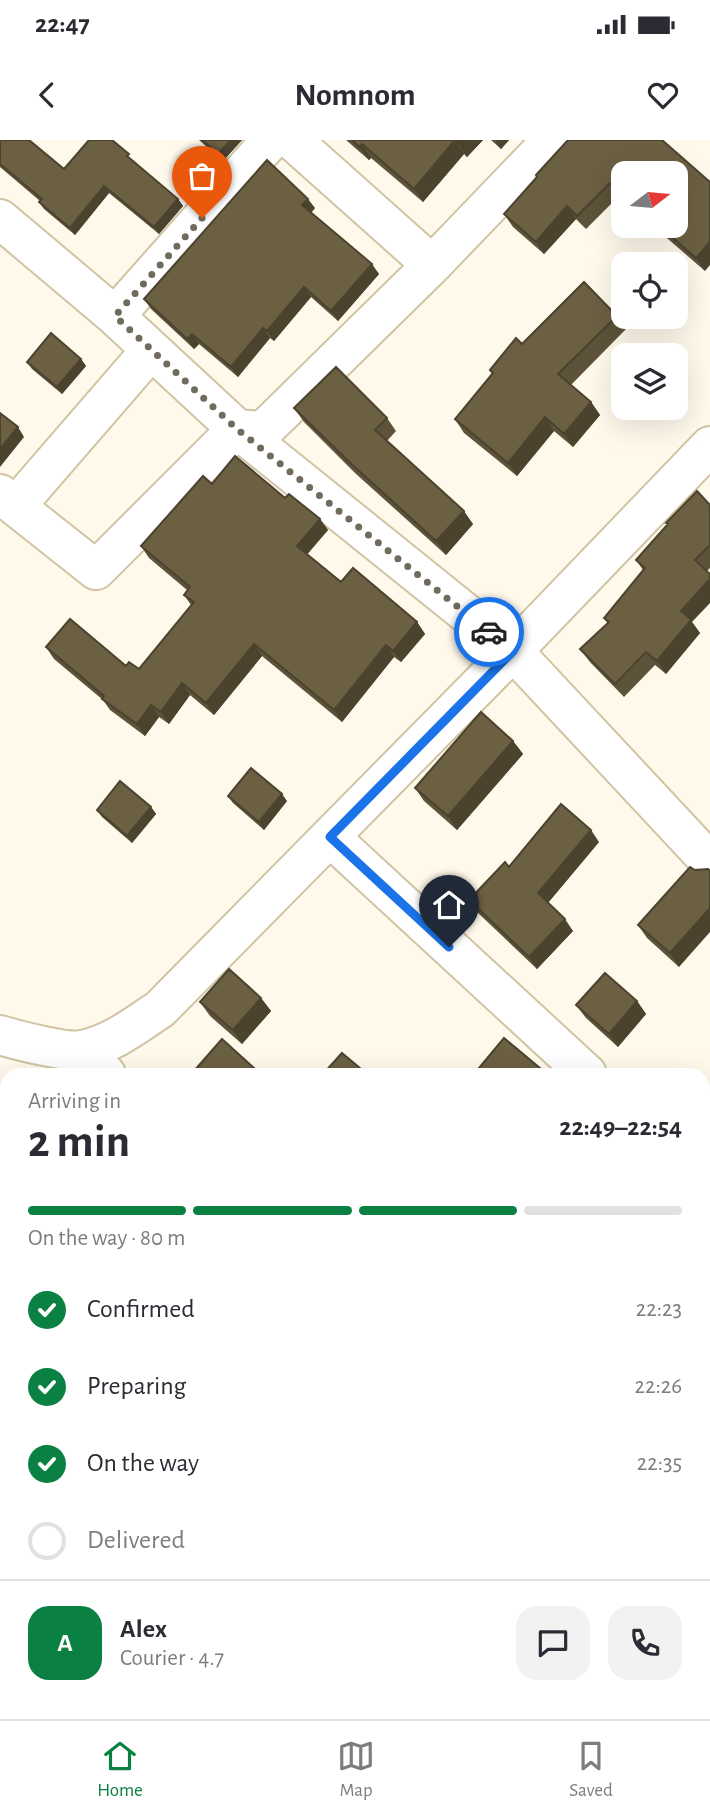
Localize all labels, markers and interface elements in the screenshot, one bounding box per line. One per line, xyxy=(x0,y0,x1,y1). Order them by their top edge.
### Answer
text: 22:47 xyxy=(35,11,90,37)
icon: back xyxy=(28,76,66,114)
icon: heart xyxy=(644,76,682,114)
text: Nomnom xyxy=(294,79,416,111)
pin xyxy=(172,146,232,218)
icon: bag xyxy=(183,157,221,195)
north arrow xyxy=(611,161,688,238)
map controls xyxy=(611,161,688,420)
button: locate xyxy=(611,252,688,329)
button: layers xyxy=(611,343,688,420)
courier xyxy=(454,597,524,667)
icon: car xyxy=(470,613,508,651)
pin xyxy=(419,875,479,947)
icon: home xyxy=(430,886,468,924)
text: Arriving in xyxy=(28,1090,121,1113)
text: 22:49–22:54 xyxy=(559,1114,682,1140)
text: 2 min xyxy=(28,1119,130,1165)
text: On the way · 80 m xyxy=(28,1227,185,1250)
icon: check xyxy=(28,1291,66,1329)
text: Confirmed xyxy=(87,1296,195,1322)
text: 22:23 xyxy=(636,1298,682,1321)
icon: check xyxy=(28,1368,66,1406)
text: Preparing xyxy=(87,1373,186,1399)
text: 22:26 xyxy=(635,1375,682,1398)
icon: check xyxy=(28,1445,66,1483)
text: On the way xyxy=(87,1450,199,1476)
text: 22:35 xyxy=(637,1452,682,1475)
text: Delivered xyxy=(87,1527,185,1553)
button: chat xyxy=(516,1606,590,1680)
button: phone xyxy=(608,1606,682,1680)
text: Alex xyxy=(120,1616,167,1642)
text: A xyxy=(57,1630,73,1656)
text: Courier · 4.7 xyxy=(120,1647,224,1670)
tab: Home xyxy=(97,1737,143,1802)
tab: Map xyxy=(337,1737,375,1802)
tab: Saved xyxy=(569,1737,613,1802)

